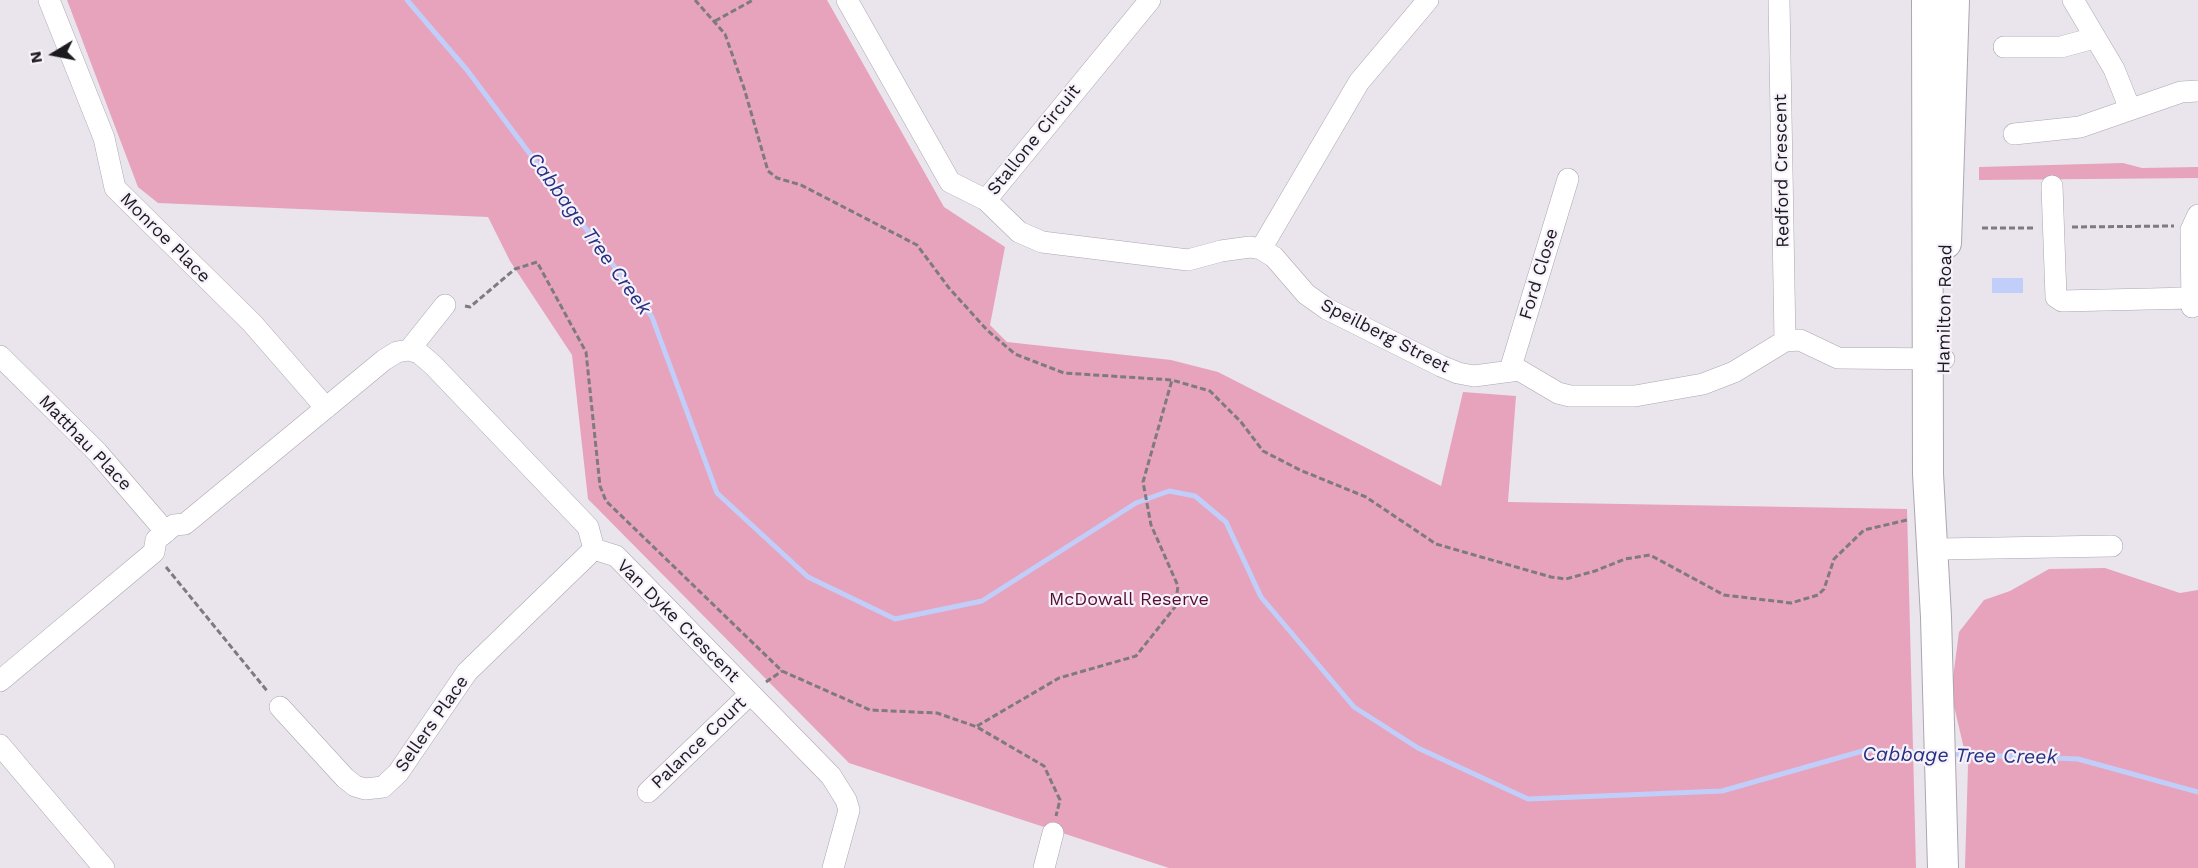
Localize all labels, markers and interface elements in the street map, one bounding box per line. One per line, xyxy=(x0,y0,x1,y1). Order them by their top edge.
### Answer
north arrow xyxy=(24,24,84,84)
text: N xyxy=(25,50,46,65)
street label: Stallone Circuit xyxy=(983,80,1085,200)
street label: Redford Crescent xyxy=(1770,94,1794,248)
water label: Cabbage Tree Creek xyxy=(522,148,656,320)
street label: Monroe Place xyxy=(115,188,215,288)
street label: Ford Close xyxy=(1515,226,1563,322)
street label: Hamilton Road xyxy=(1933,244,1957,374)
street label: Speilberg Street xyxy=(1317,294,1453,378)
street label: Matthau Place xyxy=(34,391,136,495)
street label: Van Dyke Crescent xyxy=(612,555,744,687)
park label: McDowall Reserve xyxy=(1049,589,1209,611)
street label: Sellers Place xyxy=(391,671,473,777)
street label: Palance Court xyxy=(647,692,751,794)
water label: Cabbage Tree Creek xyxy=(1862,742,2058,770)

